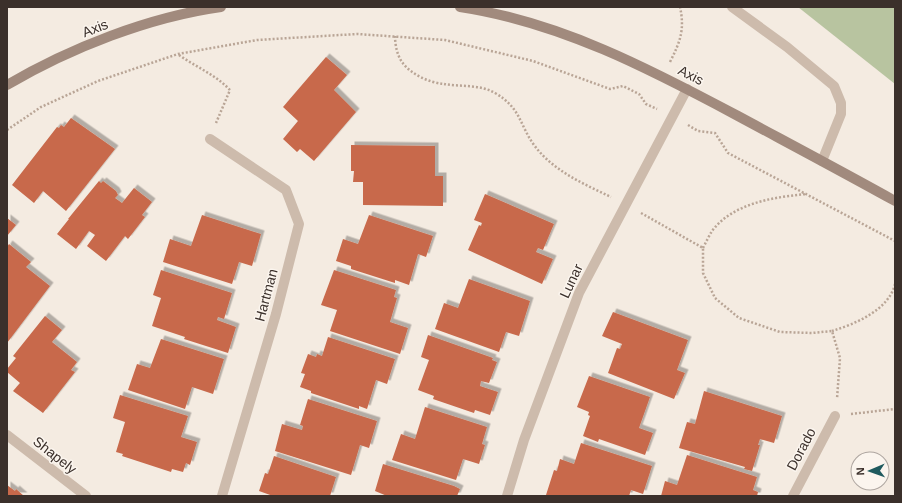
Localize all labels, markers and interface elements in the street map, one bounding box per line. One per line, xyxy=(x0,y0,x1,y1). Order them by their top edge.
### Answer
street label: Axis xyxy=(80,16,110,40)
street label: Axis xyxy=(676,62,706,88)
street label: Lunar xyxy=(556,261,586,301)
street label: Hartman xyxy=(251,267,281,323)
street label: Dorado xyxy=(783,425,819,473)
street label: Shapely xyxy=(30,433,80,477)
north arrow xyxy=(850,451,890,491)
text: N xyxy=(854,467,866,476)

